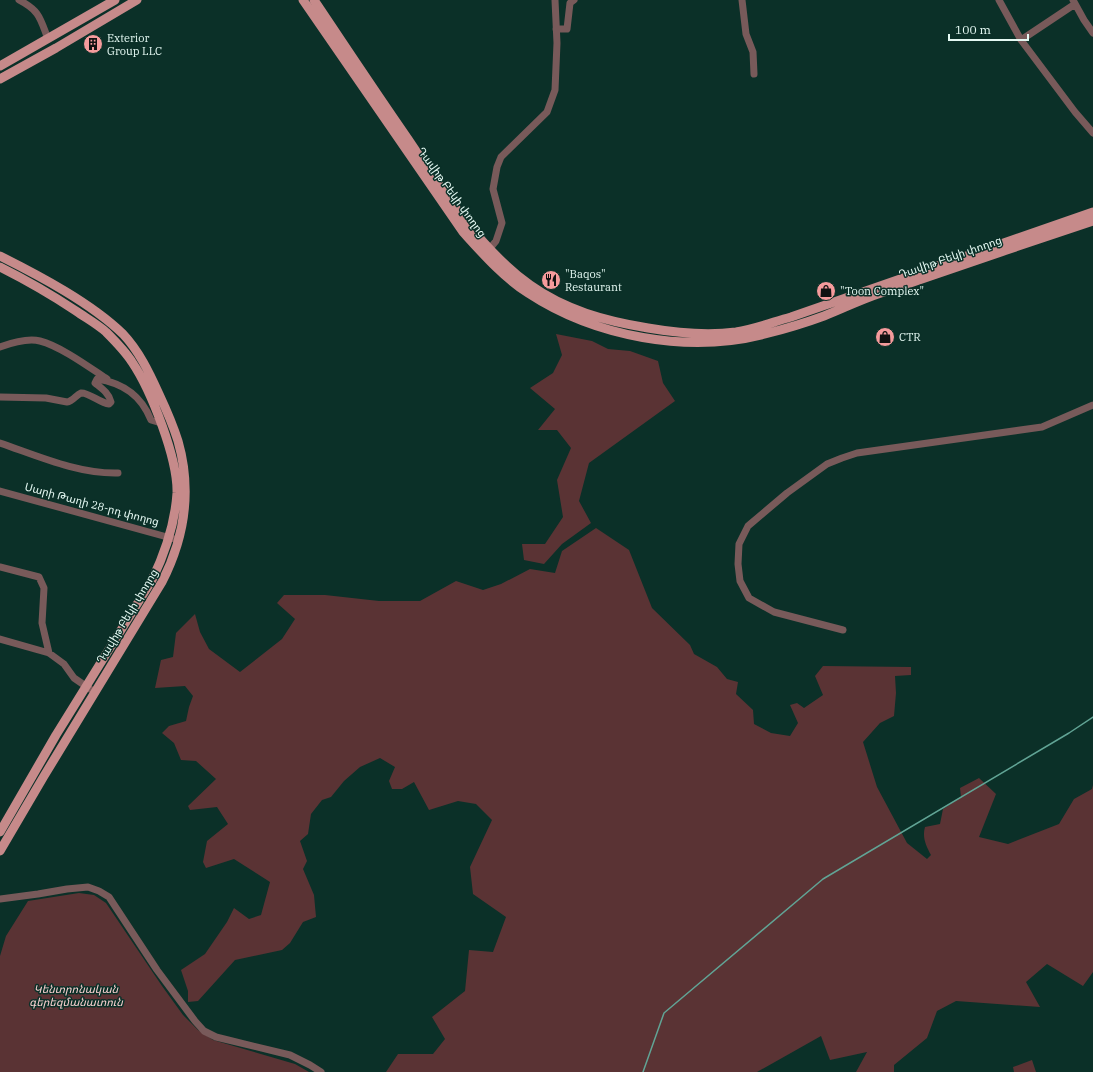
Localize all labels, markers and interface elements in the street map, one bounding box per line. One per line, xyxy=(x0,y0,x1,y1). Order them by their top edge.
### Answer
scale bar xyxy=(949,16,1028,42)
text: 100 m xyxy=(955,22,991,37)
place label: Exterior Group LLC xyxy=(107,31,162,58)
building icon: Exterior Group LLC xyxy=(82,33,104,55)
street label: Դավիթ Բեկի փողոց xyxy=(415,144,489,240)
street label: Դավիթ Բեկի փողոց xyxy=(897,233,1003,281)
place label: "Baqos" Restaurant xyxy=(565,267,622,294)
restaurant icon: "Baqos" Restaurant xyxy=(540,269,562,291)
shop icon: "Toon Complex" xyxy=(815,280,837,302)
place label: "Toon Complex" xyxy=(840,284,924,298)
shop icon: CTR xyxy=(874,326,896,348)
place label: CTR xyxy=(899,330,921,344)
street label: Սարի Թաղի 28-րդ փողոց xyxy=(23,479,161,529)
street label: Դավիթ Բեկի փողոց xyxy=(93,566,161,666)
park label: Կենտրոնական գերեզմանատուն xyxy=(29,982,123,1009)

